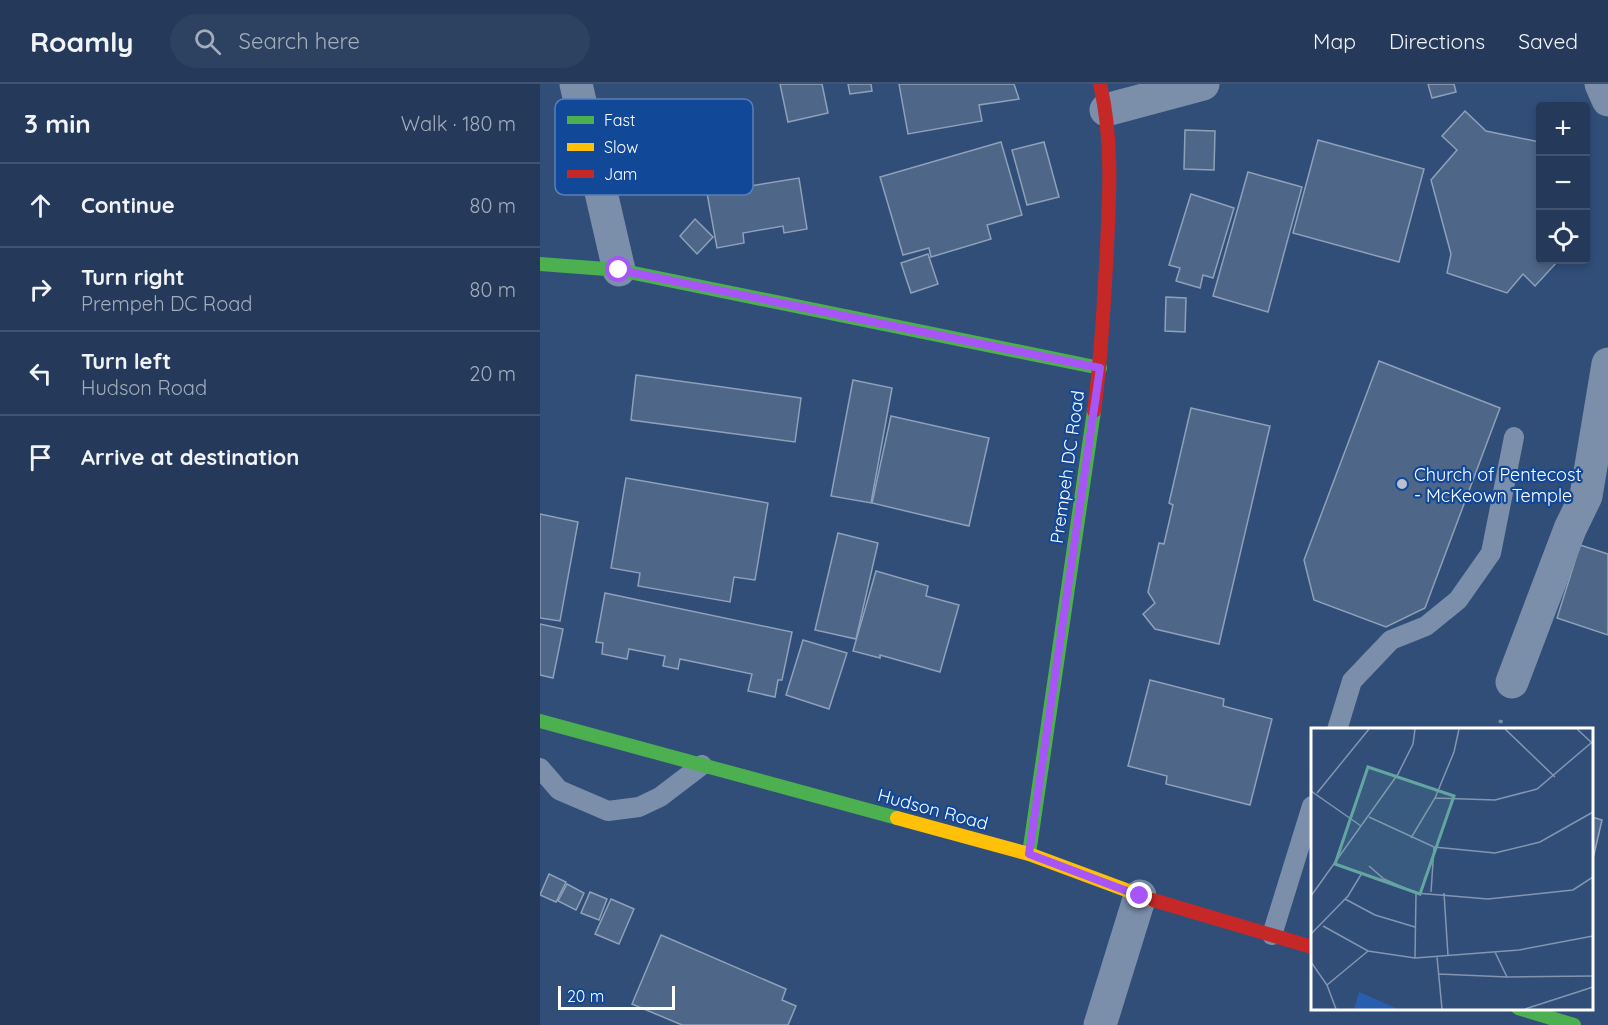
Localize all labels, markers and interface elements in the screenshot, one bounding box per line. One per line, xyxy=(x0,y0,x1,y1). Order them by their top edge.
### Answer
search box xyxy=(170,14,590,68)
text: Roamly xyxy=(30,24,134,59)
icon: search xyxy=(191,25,224,58)
text: Search here xyxy=(239,27,360,55)
text: Map xyxy=(1313,28,1356,54)
text: Directions xyxy=(1389,28,1485,54)
text: Saved xyxy=(1518,28,1578,54)
legend xyxy=(555,99,753,195)
map controls xyxy=(1536,102,1590,264)
button: + xyxy=(1536,102,1590,156)
text: 3 min xyxy=(24,107,91,140)
text: Fast xyxy=(604,110,635,130)
text: Walk · 180 m xyxy=(401,111,516,136)
text: Slow xyxy=(604,137,638,157)
button: − xyxy=(1536,156,1590,210)
text: Jam xyxy=(604,164,637,184)
icon: ahead xyxy=(24,189,57,222)
text: Continue xyxy=(81,191,175,219)
text: 80 m xyxy=(470,193,516,218)
button: locate xyxy=(1536,210,1590,264)
route start xyxy=(605,256,631,282)
text: Turn right xyxy=(81,263,185,291)
icon: right xyxy=(24,273,57,306)
text: 80 m xyxy=(470,277,516,302)
text: Prempeh DC Road xyxy=(81,291,252,316)
text: Turn left xyxy=(81,347,171,375)
icon: left xyxy=(24,357,57,390)
text: 20 m xyxy=(469,361,516,386)
text: Hudson Road xyxy=(81,375,207,400)
street label: Prempeh DC Road xyxy=(1045,389,1089,545)
icon: arrive xyxy=(24,441,57,474)
text: Arrive at destination xyxy=(81,443,299,471)
place label: Church of Pentecost - McKeown Temple xyxy=(1414,463,1582,507)
marker: Church of Pentecost - McKeown Temple xyxy=(1395,477,1409,491)
inset map xyxy=(1311,728,1593,1010)
street label: Hudson Road xyxy=(875,783,991,835)
route end xyxy=(1126,882,1152,908)
scale bar xyxy=(558,983,675,1010)
text: 20 m xyxy=(567,986,604,1006)

